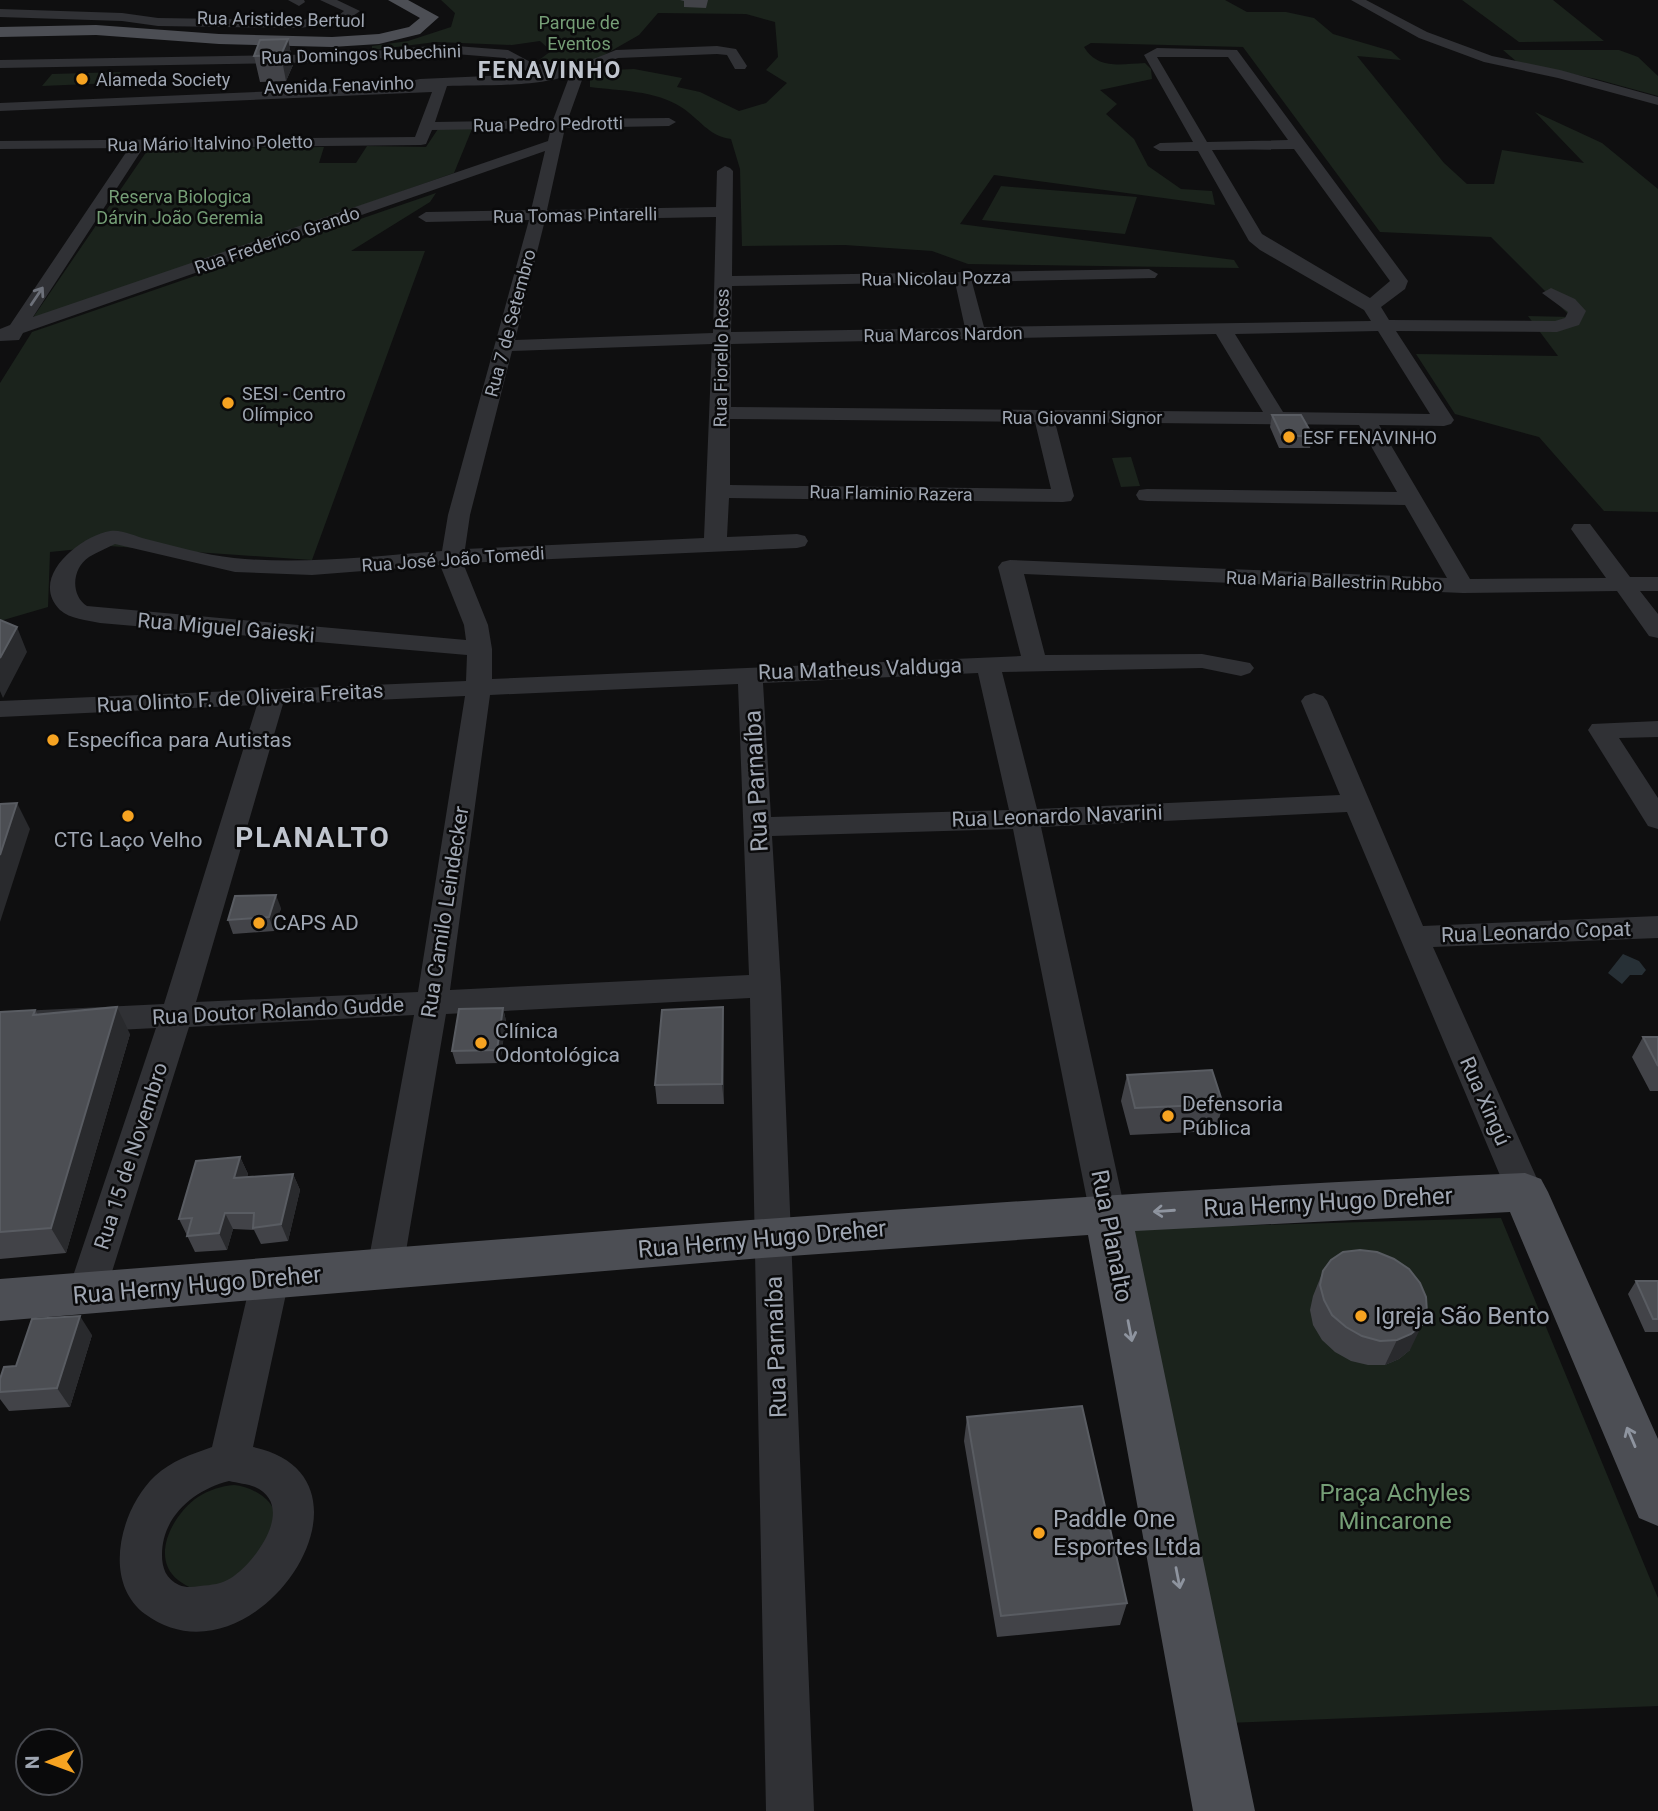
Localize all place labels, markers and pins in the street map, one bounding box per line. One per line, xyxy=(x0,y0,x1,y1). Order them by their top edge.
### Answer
place label: Alameda Society xyxy=(96,69,231,90)
marker: Alameda Society xyxy=(74,71,90,87)
place label: SESI - Centro Olímpico xyxy=(242,383,346,425)
marker: SESI - Centro Olímpico xyxy=(220,395,236,411)
place label: ESF FENAVINHO xyxy=(1303,427,1437,448)
marker: ESF FENAVINHO xyxy=(1281,429,1297,445)
place label: Específica para Autistas xyxy=(67,728,292,752)
marker: Específica para Autistas xyxy=(45,732,61,748)
marker: CTG Laço Velho xyxy=(120,808,136,824)
place label: CTG Laço Velho xyxy=(54,828,202,852)
place label: CAPS AD xyxy=(273,911,359,935)
marker: CAPS AD xyxy=(251,915,267,931)
place label: Clínica Odontológica xyxy=(495,1019,620,1067)
marker: Clínica Odontológica xyxy=(473,1035,489,1051)
place label: Defensoria Pública xyxy=(1182,1092,1283,1140)
marker: Defensoria Pública xyxy=(1160,1108,1176,1124)
place label: Igreja São Bento xyxy=(1375,1302,1550,1330)
marker: Igreja São Bento xyxy=(1353,1308,1369,1324)
place label: Paddle One Esportes Ltda xyxy=(1053,1505,1201,1561)
marker: Paddle One Esportes Ltda xyxy=(1031,1525,1047,1541)

